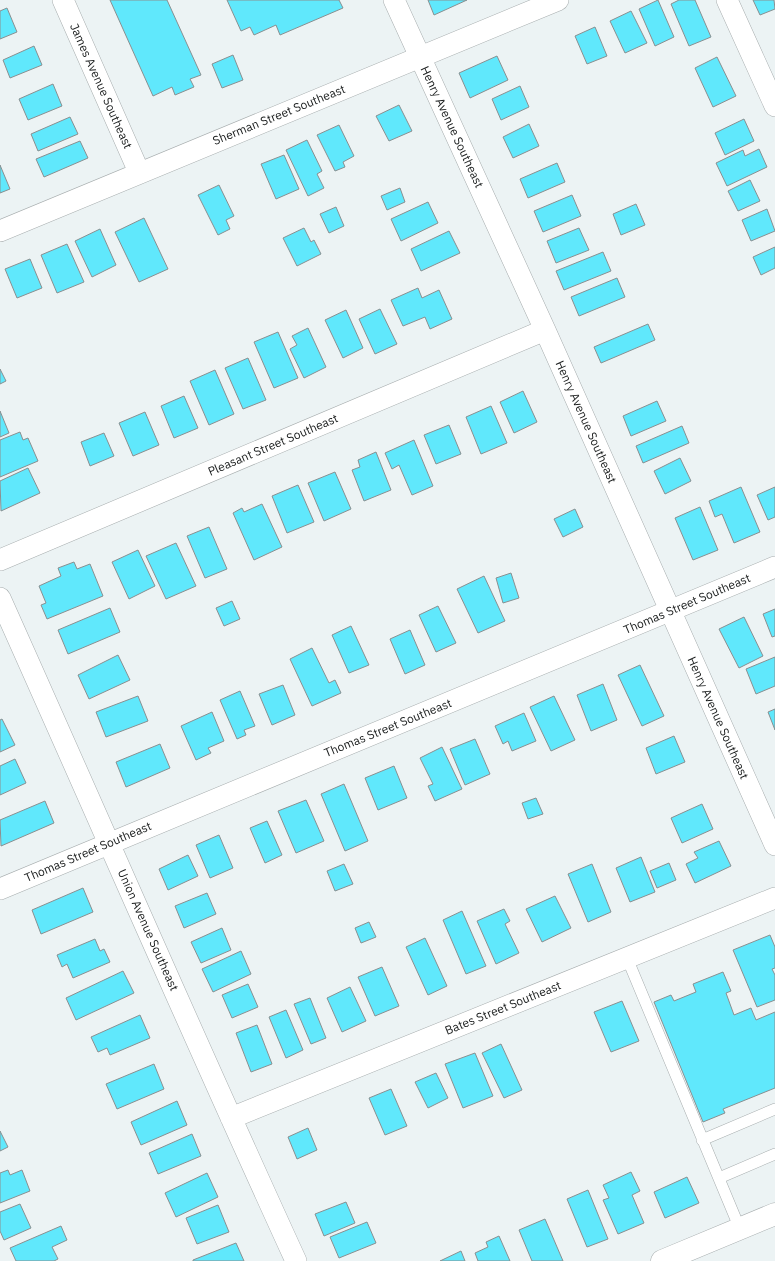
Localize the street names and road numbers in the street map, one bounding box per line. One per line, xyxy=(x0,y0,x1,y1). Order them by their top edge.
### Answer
street label: James Avenue Southeast xyxy=(67,21,136,151)
street label: Henry Avenue Southeast xyxy=(418,64,487,190)
street label: Sherman Street Southeast xyxy=(210,81,347,148)
street label: Henry Avenue Southeast xyxy=(553,358,620,485)
street label: Pleasant Street Southeast xyxy=(205,410,340,479)
street label: Thomas Street Southeast xyxy=(621,570,752,637)
street label: Henry Avenue Southeast xyxy=(685,654,752,781)
street label: Thomas Street Southeast xyxy=(322,695,454,760)
street label: Thomas Street Southeast xyxy=(22,818,153,885)
street label: Union Avenue Southeast xyxy=(115,867,182,993)
street label: Bates Street Southeast xyxy=(443,977,563,1038)

